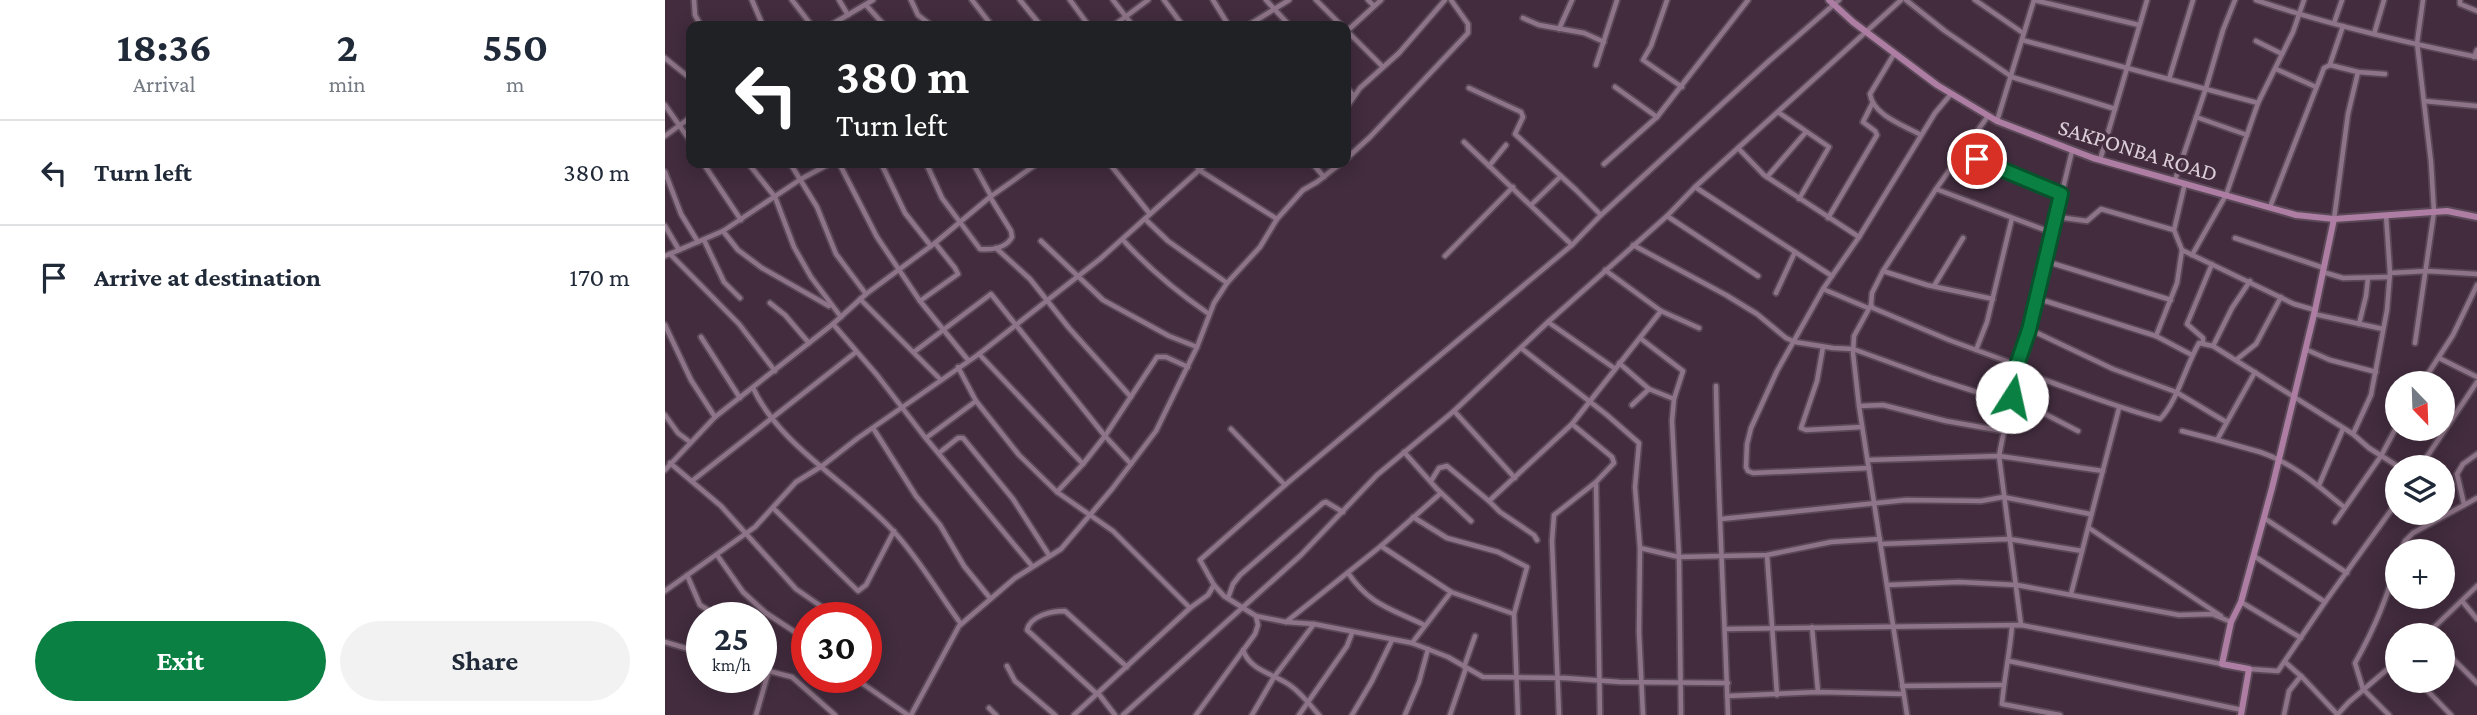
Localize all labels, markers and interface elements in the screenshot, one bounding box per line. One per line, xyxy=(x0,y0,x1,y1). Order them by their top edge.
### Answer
text: 18:36 xyxy=(117,23,212,70)
text: 2 xyxy=(336,23,358,70)
text: 550 xyxy=(482,23,548,70)
icon: left xyxy=(721,49,812,140)
text: 380 m xyxy=(836,49,969,104)
text: Arrival xyxy=(133,71,196,97)
text: min xyxy=(329,71,366,97)
text: m xyxy=(506,71,525,97)
text: Turn left xyxy=(836,107,947,143)
street label: SAKPONBA ROAD xyxy=(2055,113,2221,187)
pin xyxy=(1947,129,2007,189)
icon: arrive xyxy=(1958,140,1996,178)
icon: left xyxy=(35,154,73,192)
text: Turn left xyxy=(94,158,192,187)
text: 380 m xyxy=(563,158,630,187)
icon: arrive xyxy=(35,259,73,297)
text: Arrive at destination xyxy=(94,263,321,292)
text: 170 m xyxy=(569,263,630,292)
position arrow xyxy=(1975,360,2049,434)
north arrow xyxy=(2385,371,2455,441)
map controls xyxy=(2385,371,2455,693)
button: layers xyxy=(2385,455,2455,525)
button: + xyxy=(2385,539,2455,609)
speed limit sign: 30 xyxy=(791,602,882,693)
text: 25 xyxy=(714,619,749,658)
button: Exit xyxy=(35,621,326,701)
button: Share xyxy=(340,621,630,701)
button: − xyxy=(2385,623,2455,693)
text: km/h xyxy=(712,655,751,675)

